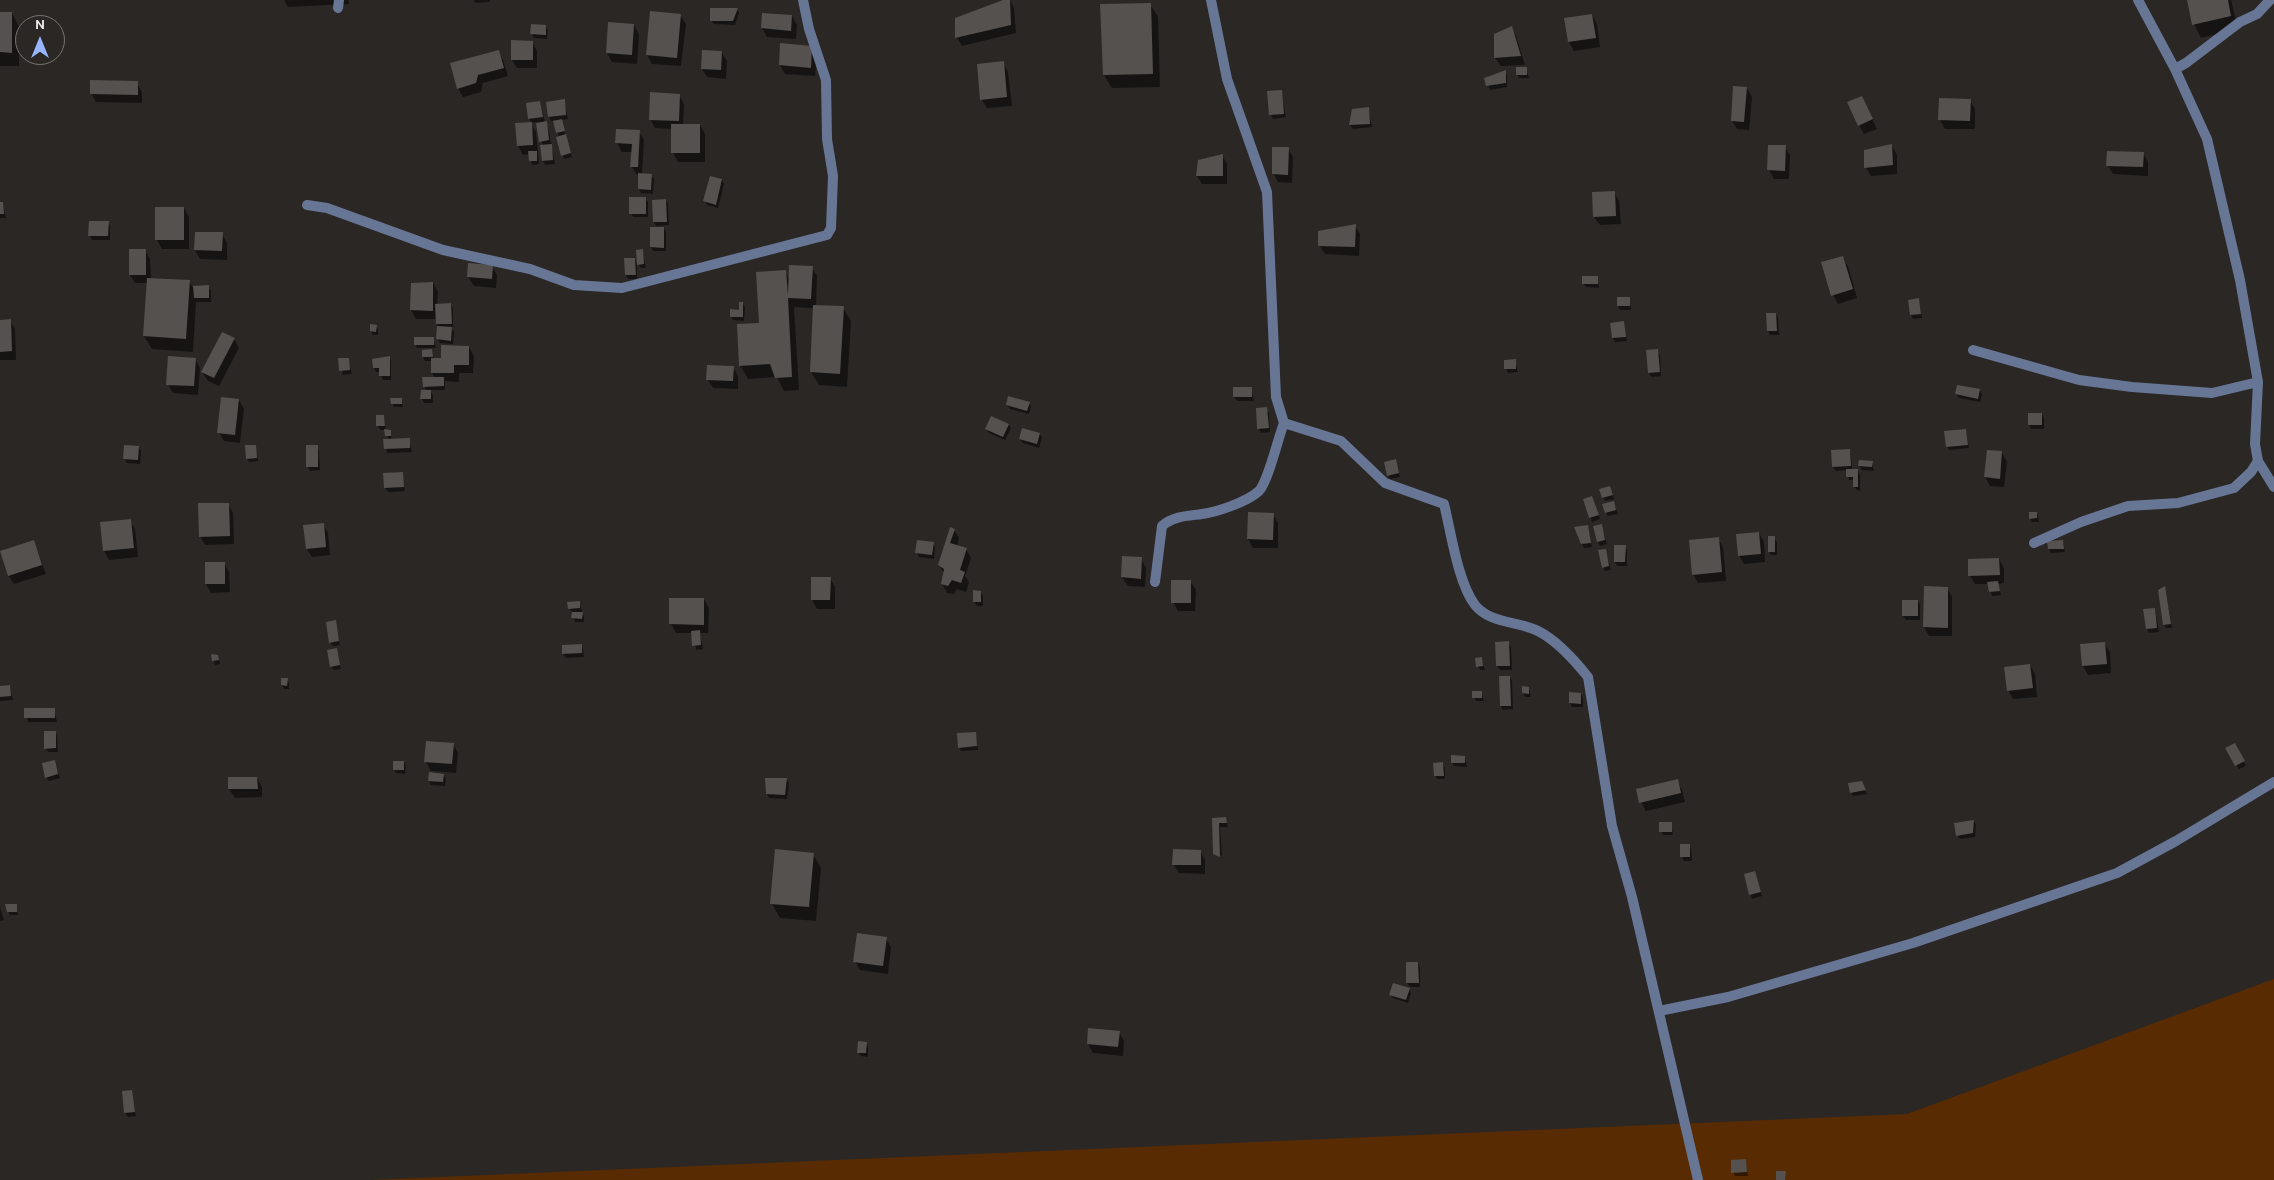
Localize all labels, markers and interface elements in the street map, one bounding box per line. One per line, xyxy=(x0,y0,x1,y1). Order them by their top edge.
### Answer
north arrow xyxy=(15,15,65,65)
text: N xyxy=(35,17,45,34)

